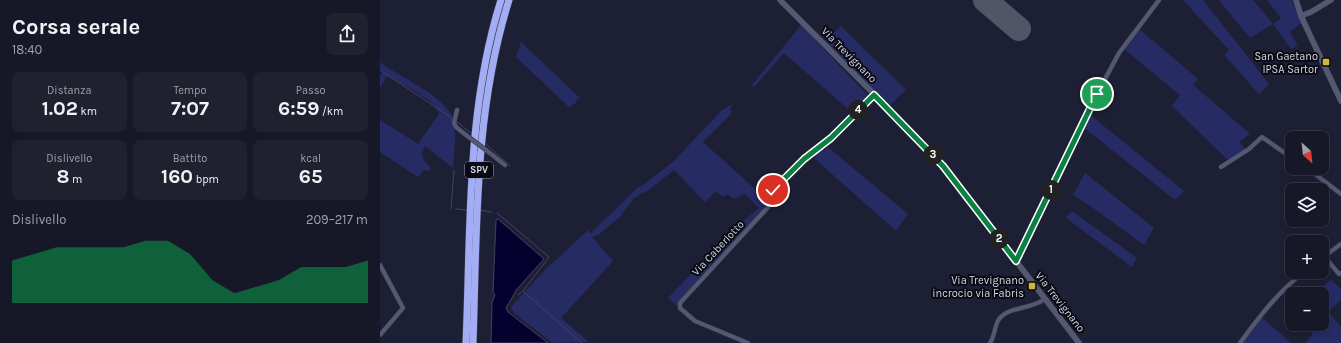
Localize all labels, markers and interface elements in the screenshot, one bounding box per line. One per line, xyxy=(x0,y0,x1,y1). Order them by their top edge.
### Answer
button: share xyxy=(326,13,368,55)
text: Corsa serale xyxy=(12,14,140,40)
street label: Via Trevignano xyxy=(819,25,879,85)
text: 18:40 xyxy=(12,42,42,57)
place label: San Gaetano IPSA Sartor xyxy=(1254,50,1318,76)
marker: San Gaetano IPSA Sartor xyxy=(1321,57,1331,67)
pin xyxy=(1080,77,1114,111)
icon: arrive xyxy=(1086,83,1108,105)
text: Distanza xyxy=(47,84,92,97)
text: Tempo xyxy=(173,84,207,97)
text: Passo xyxy=(296,84,326,97)
text: 1.02 xyxy=(42,97,78,120)
text: 7:07 xyxy=(171,97,209,120)
text: 6:59 xyxy=(278,97,319,120)
pin: 4 xyxy=(848,100,868,120)
text: 4 xyxy=(855,103,861,116)
text: km xyxy=(78,105,97,118)
text: /km xyxy=(319,105,343,118)
north arrow xyxy=(1285,131,1329,175)
map controls xyxy=(1285,131,1329,331)
pin: 3 xyxy=(923,145,943,165)
text: 3 xyxy=(930,148,936,161)
text: Dislivello xyxy=(46,152,92,165)
text: Battito xyxy=(173,152,207,165)
text: kcal xyxy=(300,152,321,165)
road number: SPV xyxy=(465,162,493,178)
text: 8 xyxy=(56,165,69,188)
text: 160 xyxy=(161,165,193,188)
text: 65 xyxy=(299,165,323,188)
text: m xyxy=(69,173,82,186)
text: bpm xyxy=(193,173,219,186)
pin xyxy=(756,173,790,207)
icon: check xyxy=(762,179,784,201)
pin: 1 xyxy=(1041,180,1061,200)
text: 1 xyxy=(1049,183,1053,196)
button: layers xyxy=(1285,183,1329,227)
text: Dislivello xyxy=(12,212,66,227)
text: 209–217 m xyxy=(306,212,368,227)
street label: Via Caberlotto xyxy=(689,218,747,278)
pin: 2 xyxy=(989,229,1009,249)
text: 2 xyxy=(996,232,1002,245)
button: + xyxy=(1285,235,1329,279)
street label: Via Trevignano xyxy=(1032,269,1088,335)
place label: Via Trevignano incrocio via Fabris xyxy=(932,274,1024,300)
marker: Via Trevignano incrocio via Fabris xyxy=(1027,281,1037,291)
button: − xyxy=(1285,287,1329,331)

